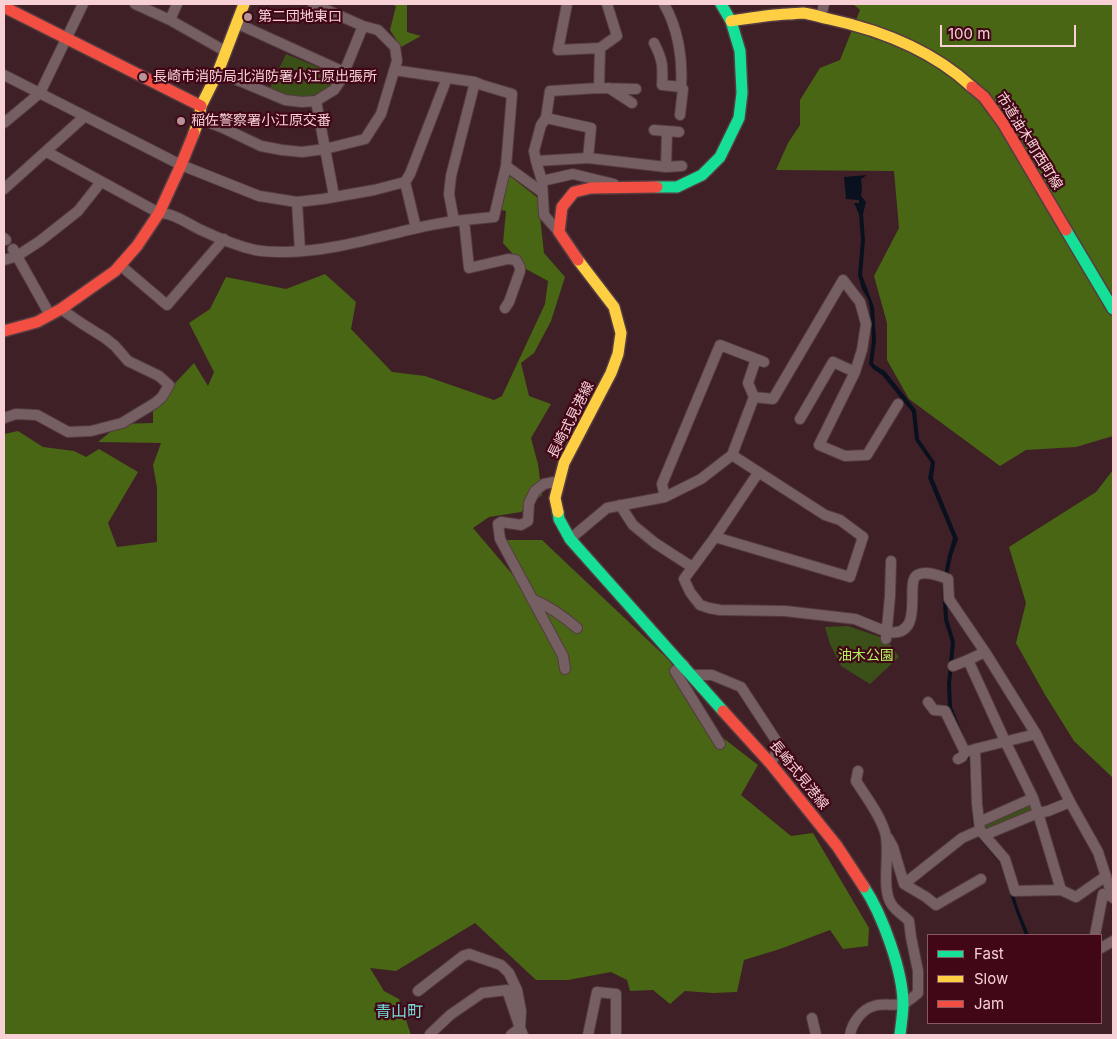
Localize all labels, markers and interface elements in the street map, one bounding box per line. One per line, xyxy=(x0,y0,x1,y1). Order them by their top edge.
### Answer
place label: 第二団地東口 xyxy=(258,9,342,25)
marker: 第二団地東口 xyxy=(242,11,254,23)
scale bar xyxy=(942,15,1078,47)
text: 100 m xyxy=(948,24,990,43)
place label: 長崎市消防局北消防署小江原出張所 xyxy=(153,69,377,85)
marker: 長崎市消防局北消防署小江原出張所 xyxy=(137,71,149,83)
street label: 市道油木町西町線 xyxy=(992,89,1066,193)
place label: 稲佐警察署小江原交番 xyxy=(191,113,331,129)
marker: 稲佐警察署小江原交番 xyxy=(175,115,187,127)
street label: 長崎式見港線 xyxy=(544,379,598,461)
park label: 油木公園 xyxy=(838,648,894,664)
street label: 長崎式見港線 xyxy=(766,737,832,813)
legend xyxy=(927,934,1102,1024)
text: Fast xyxy=(974,944,1004,963)
text: Slow xyxy=(974,969,1008,988)
text: Jam xyxy=(974,994,1004,1013)
district label: 青山町 xyxy=(375,1002,423,1022)

